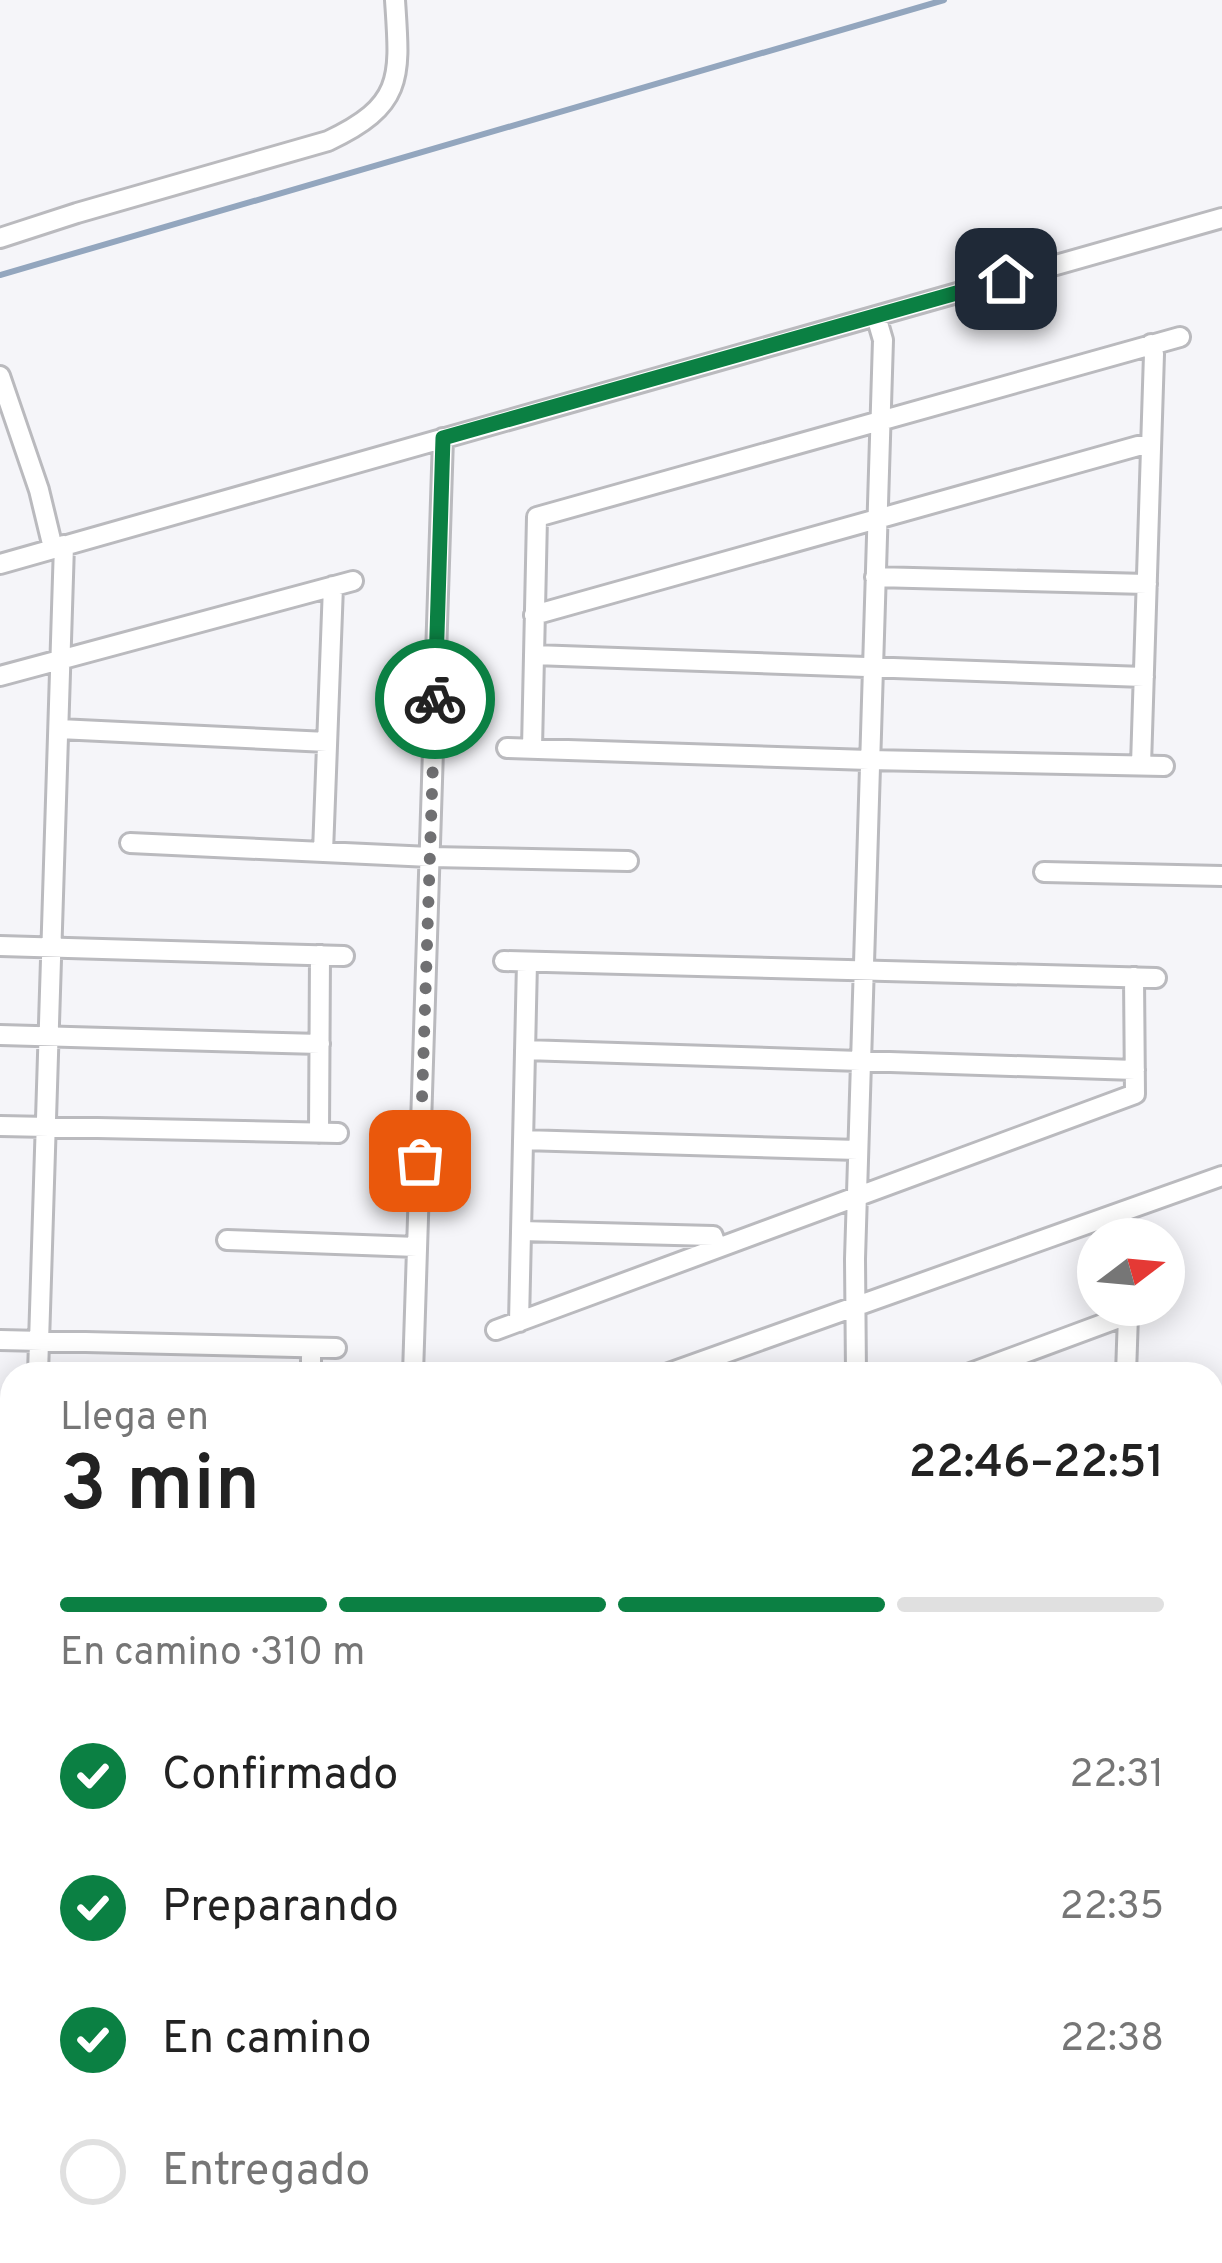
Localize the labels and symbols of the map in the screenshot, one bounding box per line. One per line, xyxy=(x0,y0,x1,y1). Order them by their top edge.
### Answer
pin xyxy=(955,228,1057,330)
courier xyxy=(375,639,495,759)
pin xyxy=(369,1110,471,1212)
north arrow xyxy=(1077,1218,1185,1326)

